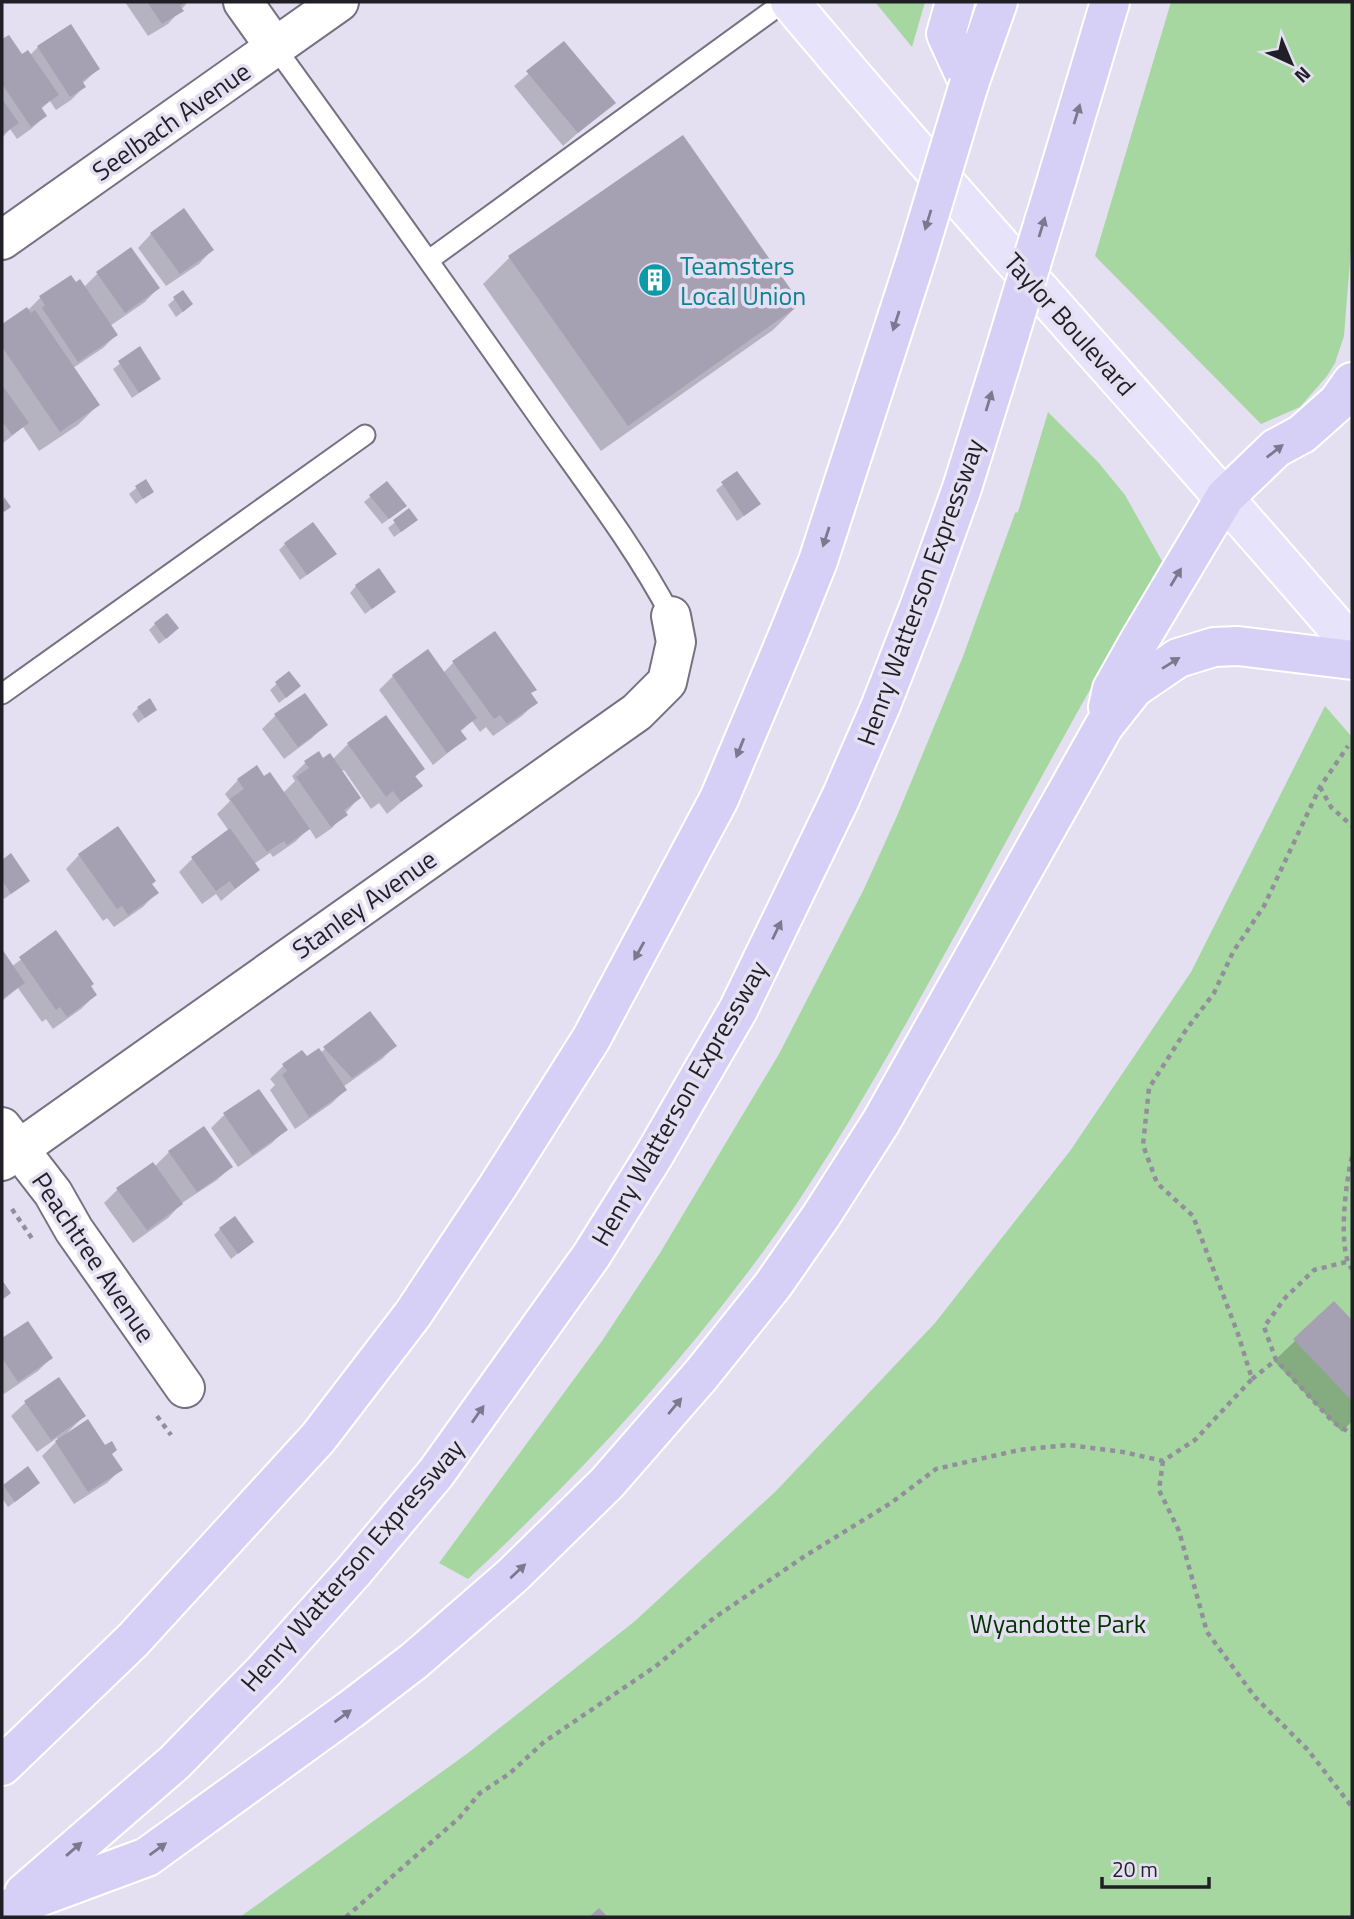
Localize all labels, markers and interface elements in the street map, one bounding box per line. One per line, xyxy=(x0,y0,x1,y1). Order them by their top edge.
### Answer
north arrow xyxy=(1256,28,1326,98)
street label: Seelbach Avenue xyxy=(84,52,258,190)
text: N xyxy=(1288,61,1318,91)
one-way arrow xyxy=(1072,103,1082,124)
one-way arrow xyxy=(923,210,933,231)
one-way arrow xyxy=(1038,216,1048,237)
street label: Taylor Boulevard xyxy=(995,244,1145,404)
place label: Teamsters Local Union xyxy=(680,246,806,315)
building icon: Teamsters Local Union xyxy=(636,261,674,299)
one-way arrow xyxy=(890,311,901,332)
one-way arrow xyxy=(984,390,995,411)
street label: Henry Watterson Expressway xyxy=(846,433,994,751)
one-way arrow xyxy=(1265,443,1283,458)
one-way arrow xyxy=(820,527,831,548)
one-way arrow xyxy=(1169,568,1182,587)
one-way arrow xyxy=(1161,657,1181,670)
one-way arrow xyxy=(734,737,745,758)
street label: Stanley Avenue xyxy=(284,840,444,968)
one-way arrow xyxy=(771,920,783,940)
one-way arrow xyxy=(633,942,645,962)
street label: Henry Watterson Expressway xyxy=(581,953,777,1253)
street label: Peachtree Avenue xyxy=(23,1164,165,1350)
one-way arrow xyxy=(667,1398,682,1415)
one-way arrow xyxy=(471,1405,485,1423)
street label: Henry Watterson Expressway xyxy=(231,1430,473,1700)
one-way arrow xyxy=(509,1563,526,1579)
park label: Wyandotte Park xyxy=(970,1604,1146,1643)
one-way arrow xyxy=(333,1708,351,1723)
one-way arrow xyxy=(65,1841,83,1857)
one-way arrow xyxy=(149,1842,167,1856)
scale bar xyxy=(1102,1846,1209,1890)
text: 20 m xyxy=(1112,1853,1158,1885)

